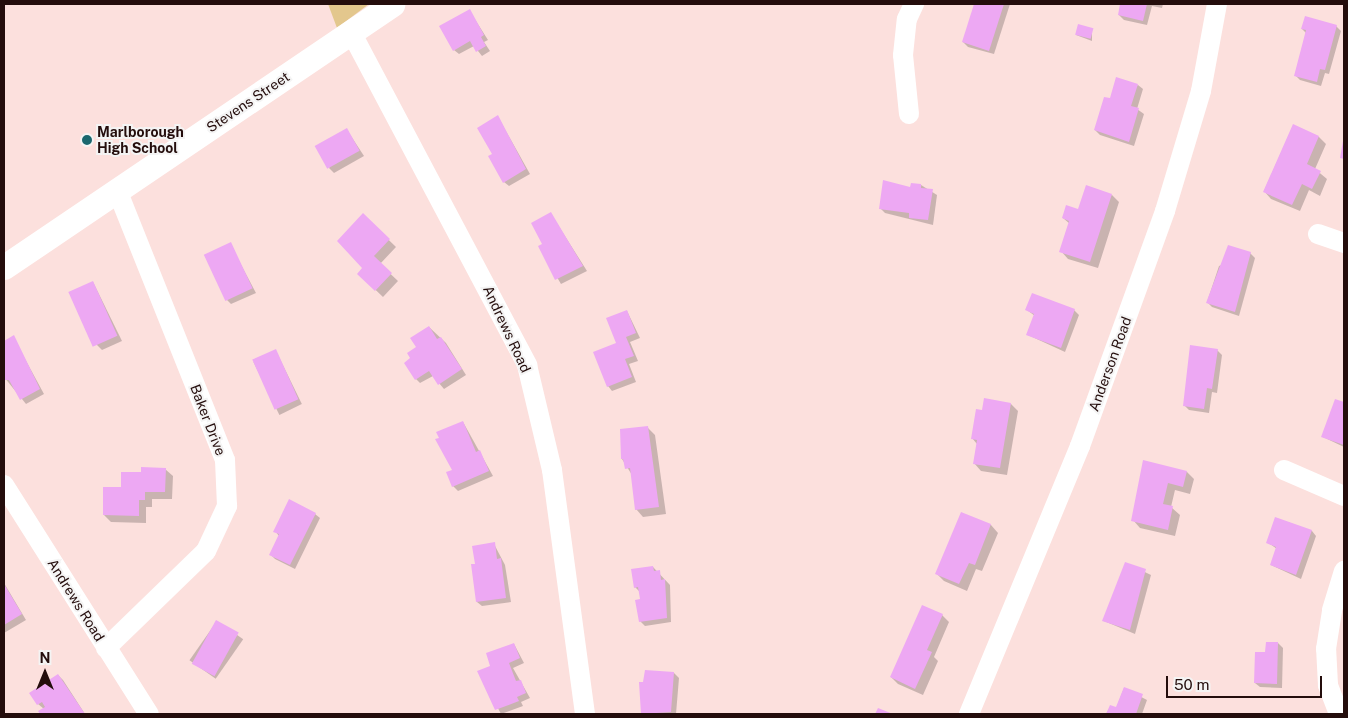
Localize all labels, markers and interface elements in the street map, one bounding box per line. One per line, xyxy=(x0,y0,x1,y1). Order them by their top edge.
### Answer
street label: Stevens Street xyxy=(203,68,293,136)
place label: Marlborough High School xyxy=(97,124,184,156)
marker: Marlborough High School xyxy=(81,134,93,146)
street label: Andrews Road xyxy=(480,283,534,375)
street label: Anderson Road xyxy=(1085,314,1135,414)
street label: Baker Drive xyxy=(187,382,229,458)
street label: Andrews Road xyxy=(44,556,108,644)
north arrow xyxy=(20,648,70,698)
text: N xyxy=(40,650,50,666)
scale bar xyxy=(1168,666,1324,698)
text: 50 m xyxy=(1174,676,1209,693)

